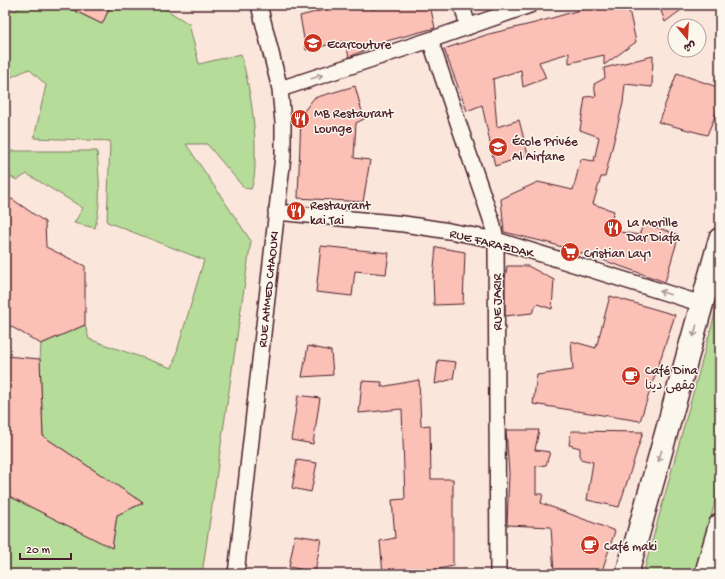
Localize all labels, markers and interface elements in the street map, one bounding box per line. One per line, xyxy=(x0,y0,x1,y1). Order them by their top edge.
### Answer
north arrow xyxy=(667,18,707,58)
school or university icon: Ecarcouture xyxy=(302,32,324,54)
place label: Ecarcouture xyxy=(327,38,392,53)
text: ش xyxy=(682,38,697,53)
one-way arrow xyxy=(310,73,323,80)
place label: MB Restaurant Lounge xyxy=(314,107,395,137)
restaurant icon: MB Restaurant Lounge xyxy=(289,108,311,130)
place label: École Privée Al Airfane xyxy=(512,134,578,165)
school or university icon: École Privée Al Airfane xyxy=(487,136,509,158)
place label: Restaurant kai Tai xyxy=(310,199,372,229)
restaurant icon: Restaurant kai Tai xyxy=(285,200,307,222)
place label: La Morille Dar Diafa xyxy=(626,216,681,246)
restaurant icon: La Morille Dar Diafa xyxy=(602,217,624,239)
street label: RUE FARAZDAK xyxy=(448,227,537,263)
street label: RUE AHMED CHAOUKI xyxy=(256,230,283,348)
supermarket icon: Cristian Lay1 xyxy=(559,241,581,263)
place label: Cristian Lay1 xyxy=(584,247,651,262)
street label: RUE JARIR xyxy=(491,272,506,330)
one-way arrow xyxy=(658,289,671,296)
one-way arrow xyxy=(690,324,698,337)
place label: Café Dina مقهى دينا xyxy=(645,364,699,394)
cafe icon: Café Dina مقهى دينا xyxy=(620,365,642,387)
one-way arrow xyxy=(656,449,663,462)
cafe icon: Café maki xyxy=(579,534,601,556)
scale bar xyxy=(20,535,71,561)
place label: Café maki xyxy=(604,540,657,555)
text: 20 m xyxy=(26,544,51,558)

